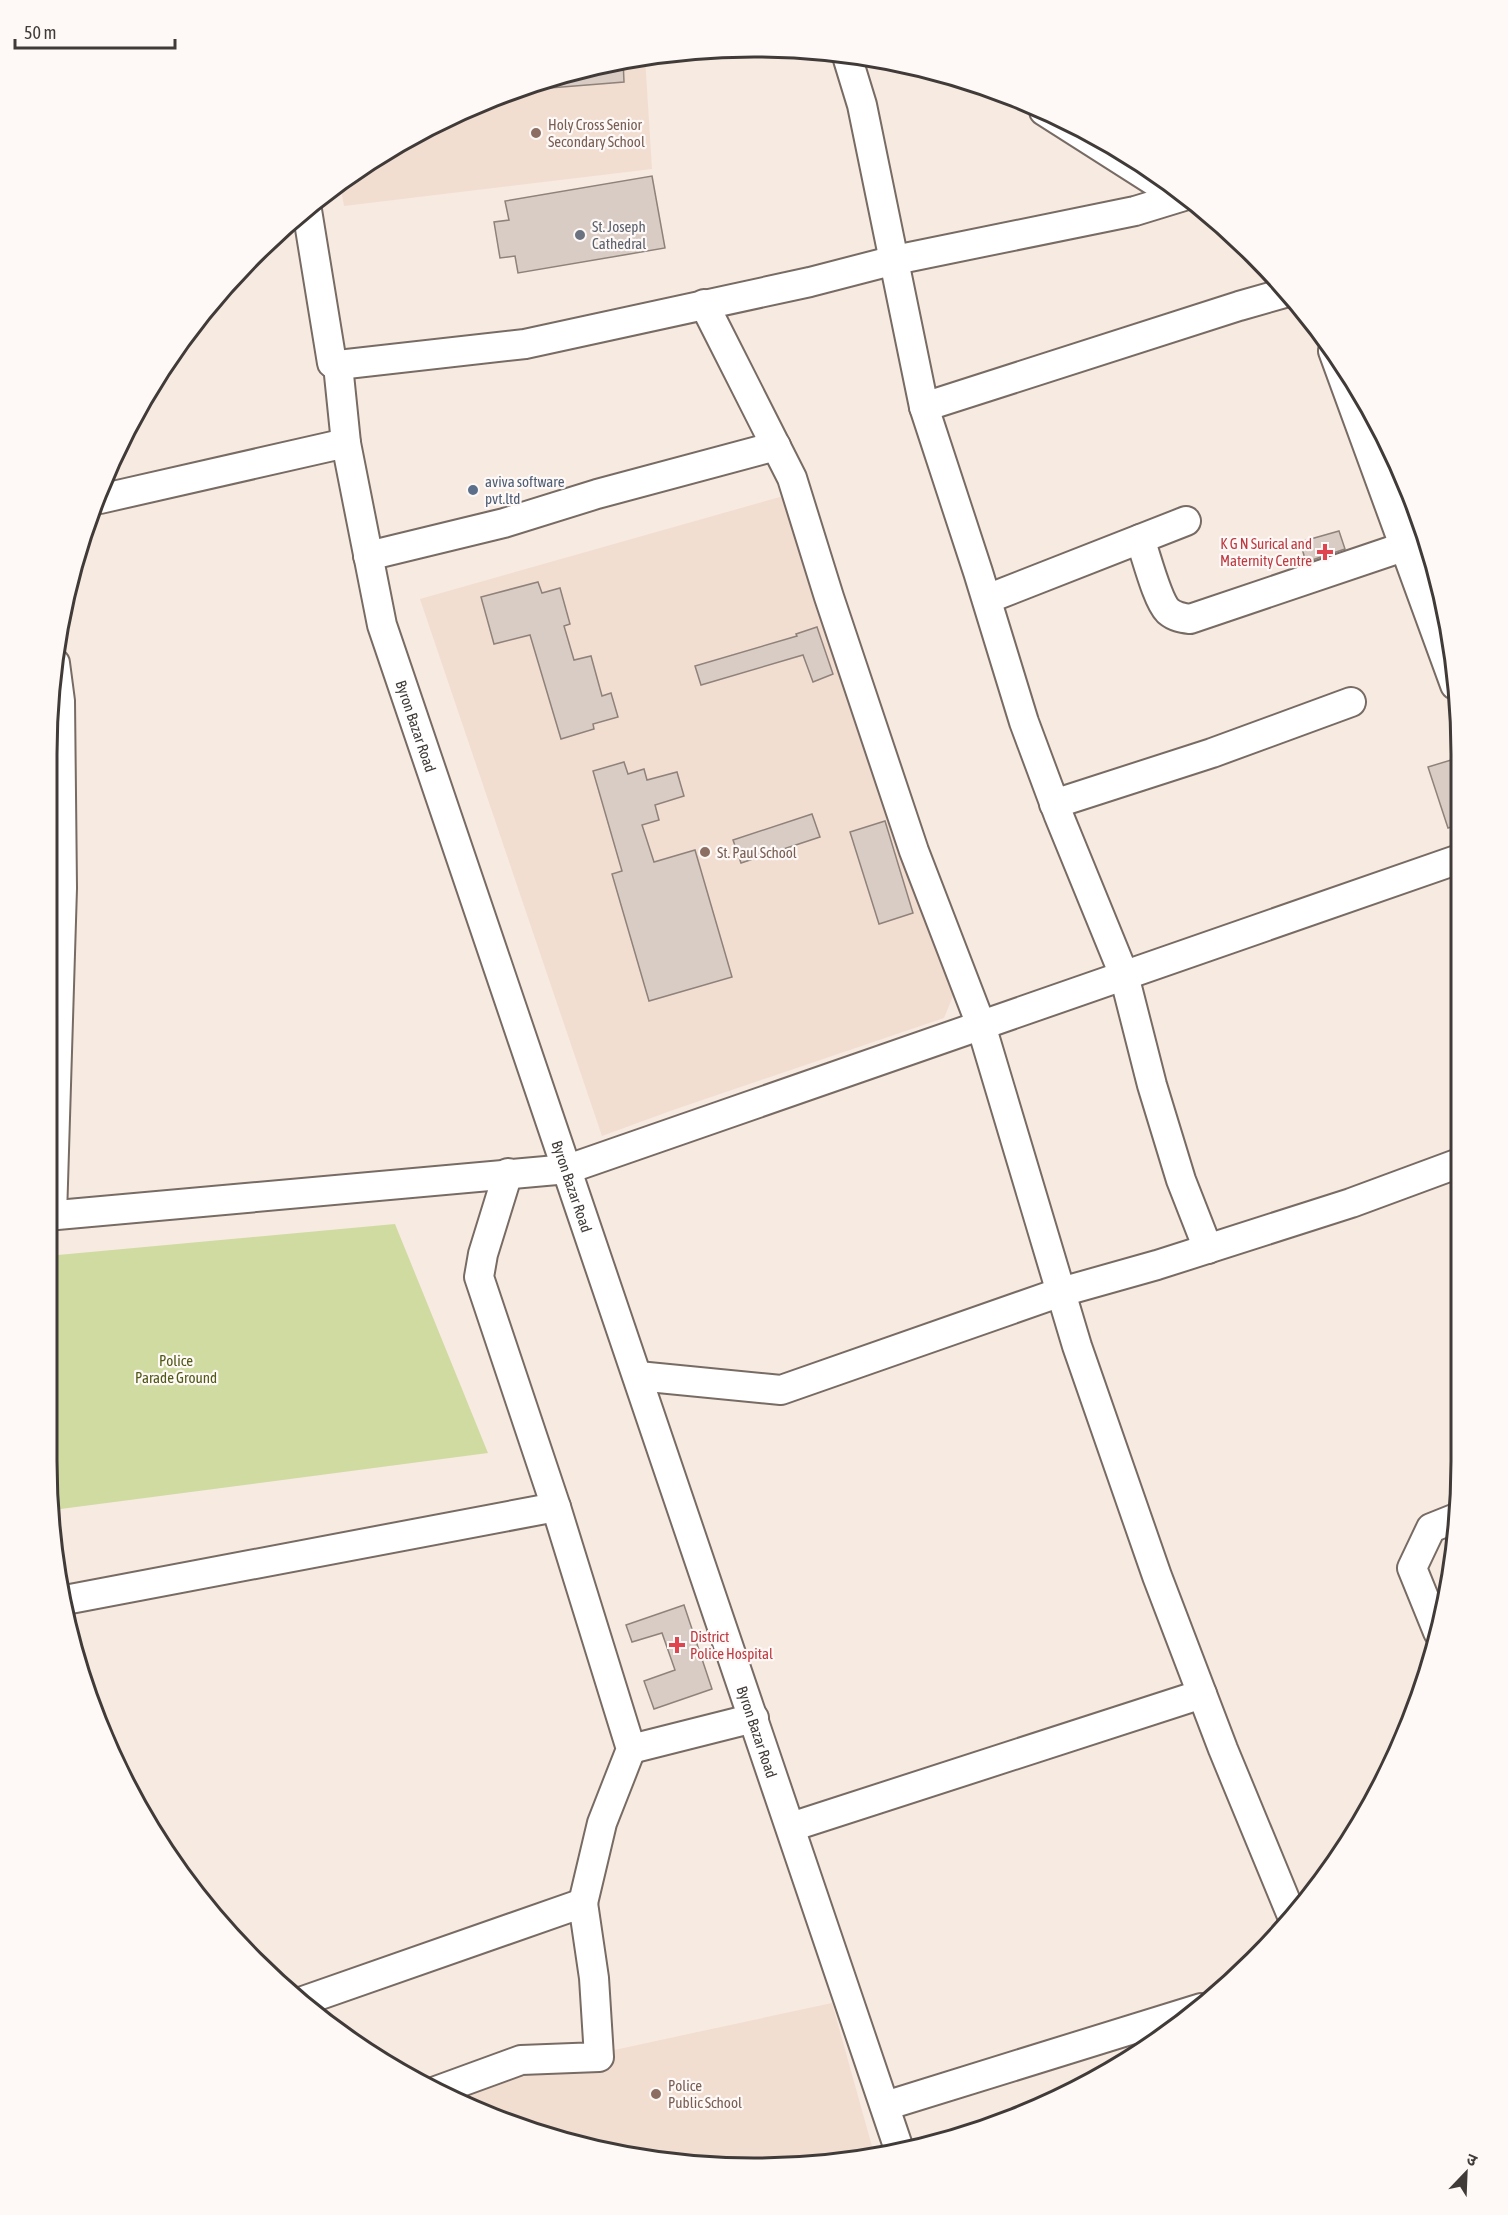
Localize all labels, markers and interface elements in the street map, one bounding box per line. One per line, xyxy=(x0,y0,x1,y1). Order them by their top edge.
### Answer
scale bar xyxy=(15,12,176,50)
text: 50 m xyxy=(24,22,56,43)
place label: Holy Cross Senior Secondary School xyxy=(548,116,645,150)
marker: Holy Cross Senior Secondary School xyxy=(529,126,543,140)
place label: St. Joseph Cathedral xyxy=(592,218,646,252)
marker: St. Joseph Cathedral xyxy=(573,228,587,242)
place label: aviva software pvt.ltd xyxy=(485,473,565,507)
marker: aviva software pvt.ltd xyxy=(466,483,480,497)
place label: K G N Surical and Maternity Centre xyxy=(1220,535,1312,569)
marker: K G N Surical and Maternity Centre xyxy=(1316,543,1334,561)
street label: Byron Bazar Road xyxy=(393,678,440,774)
place label: St. Paul School xyxy=(717,844,797,861)
marker: St. Paul School xyxy=(698,845,712,859)
street label: Byron Bazar Road xyxy=(549,1138,596,1234)
park label: Police Parade Ground xyxy=(135,1352,217,1386)
place label: District Police Hospital xyxy=(690,1628,773,1662)
marker: District Police Hospital xyxy=(668,1636,686,1654)
street label: Byron Bazar Road xyxy=(734,1684,781,1780)
place label: Police Public School xyxy=(668,2077,742,2111)
marker: Police Public School xyxy=(649,2087,663,2101)
north arrow xyxy=(1436,2143,1496,2203)
text: उ xyxy=(1464,2149,1480,2170)

